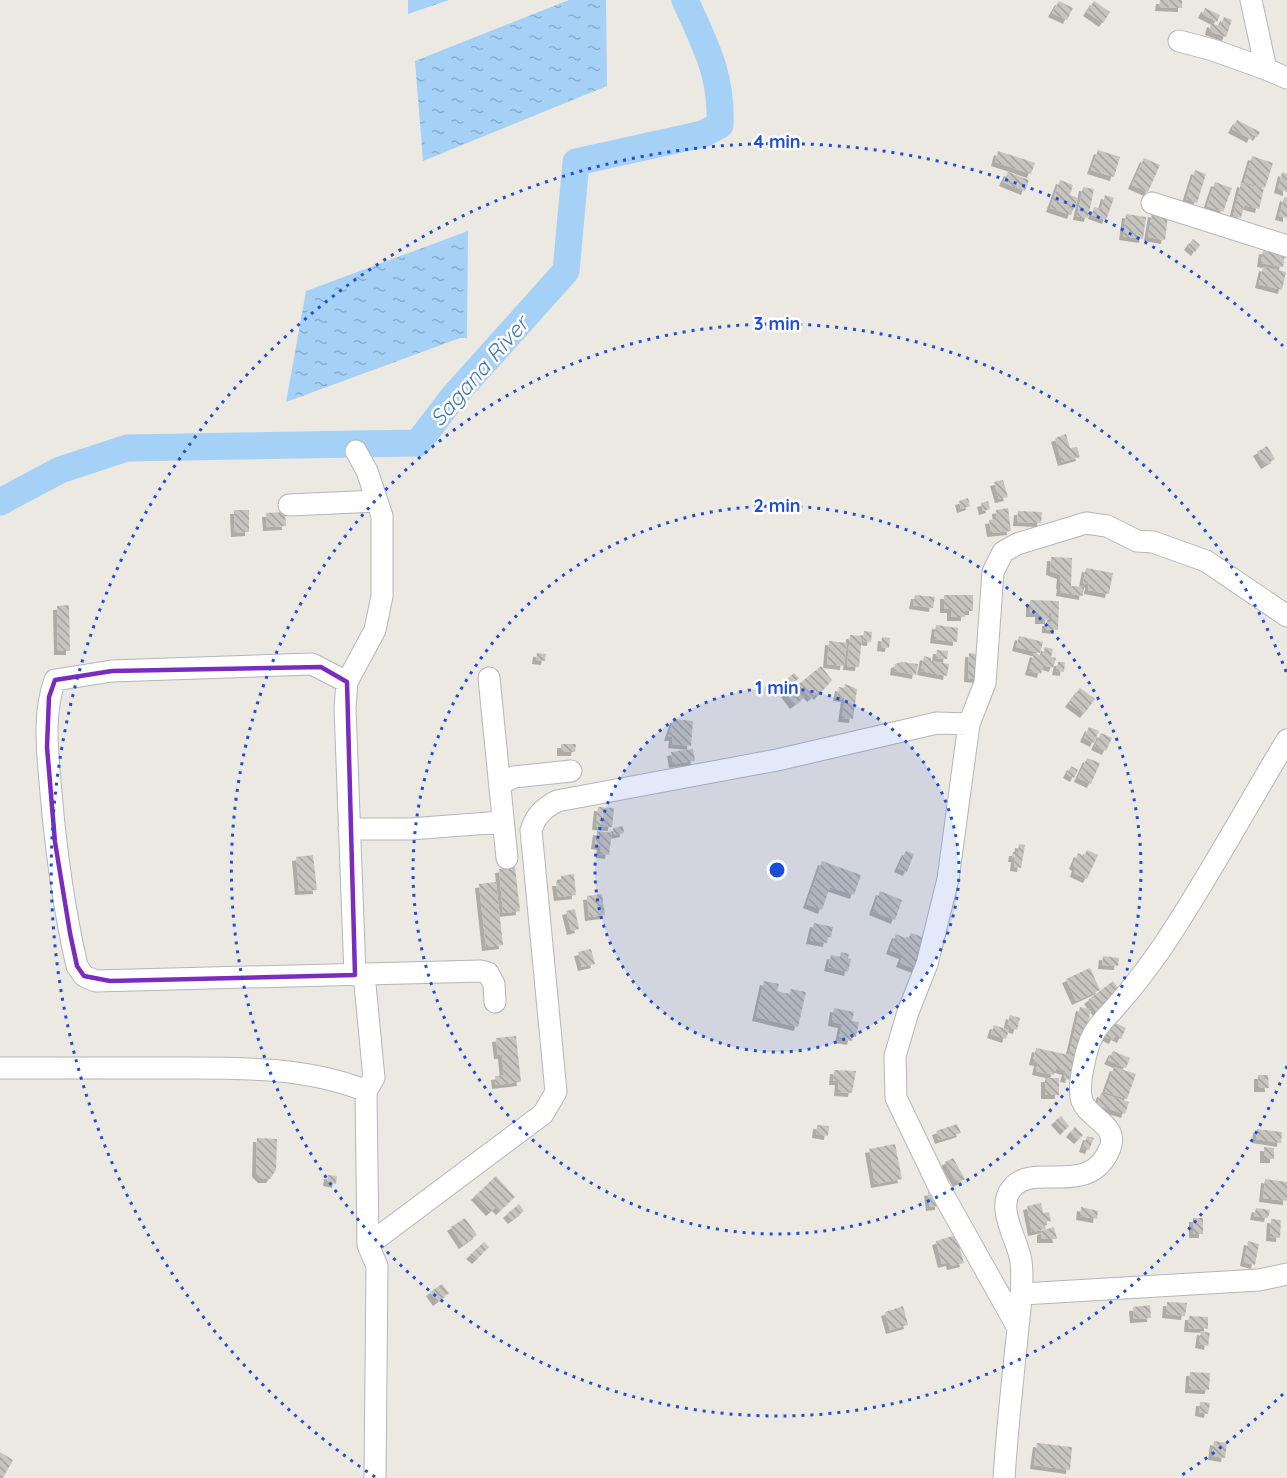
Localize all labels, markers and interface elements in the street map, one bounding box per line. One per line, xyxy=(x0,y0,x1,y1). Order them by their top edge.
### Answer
text: 4 min xyxy=(753,130,801,153)
water label: Sagana River xyxy=(424,308,536,432)
text: 3 min xyxy=(754,312,800,335)
text: 2 min xyxy=(754,494,800,517)
text: 1 min xyxy=(755,676,799,699)
centre of rings xyxy=(767,860,787,880)

